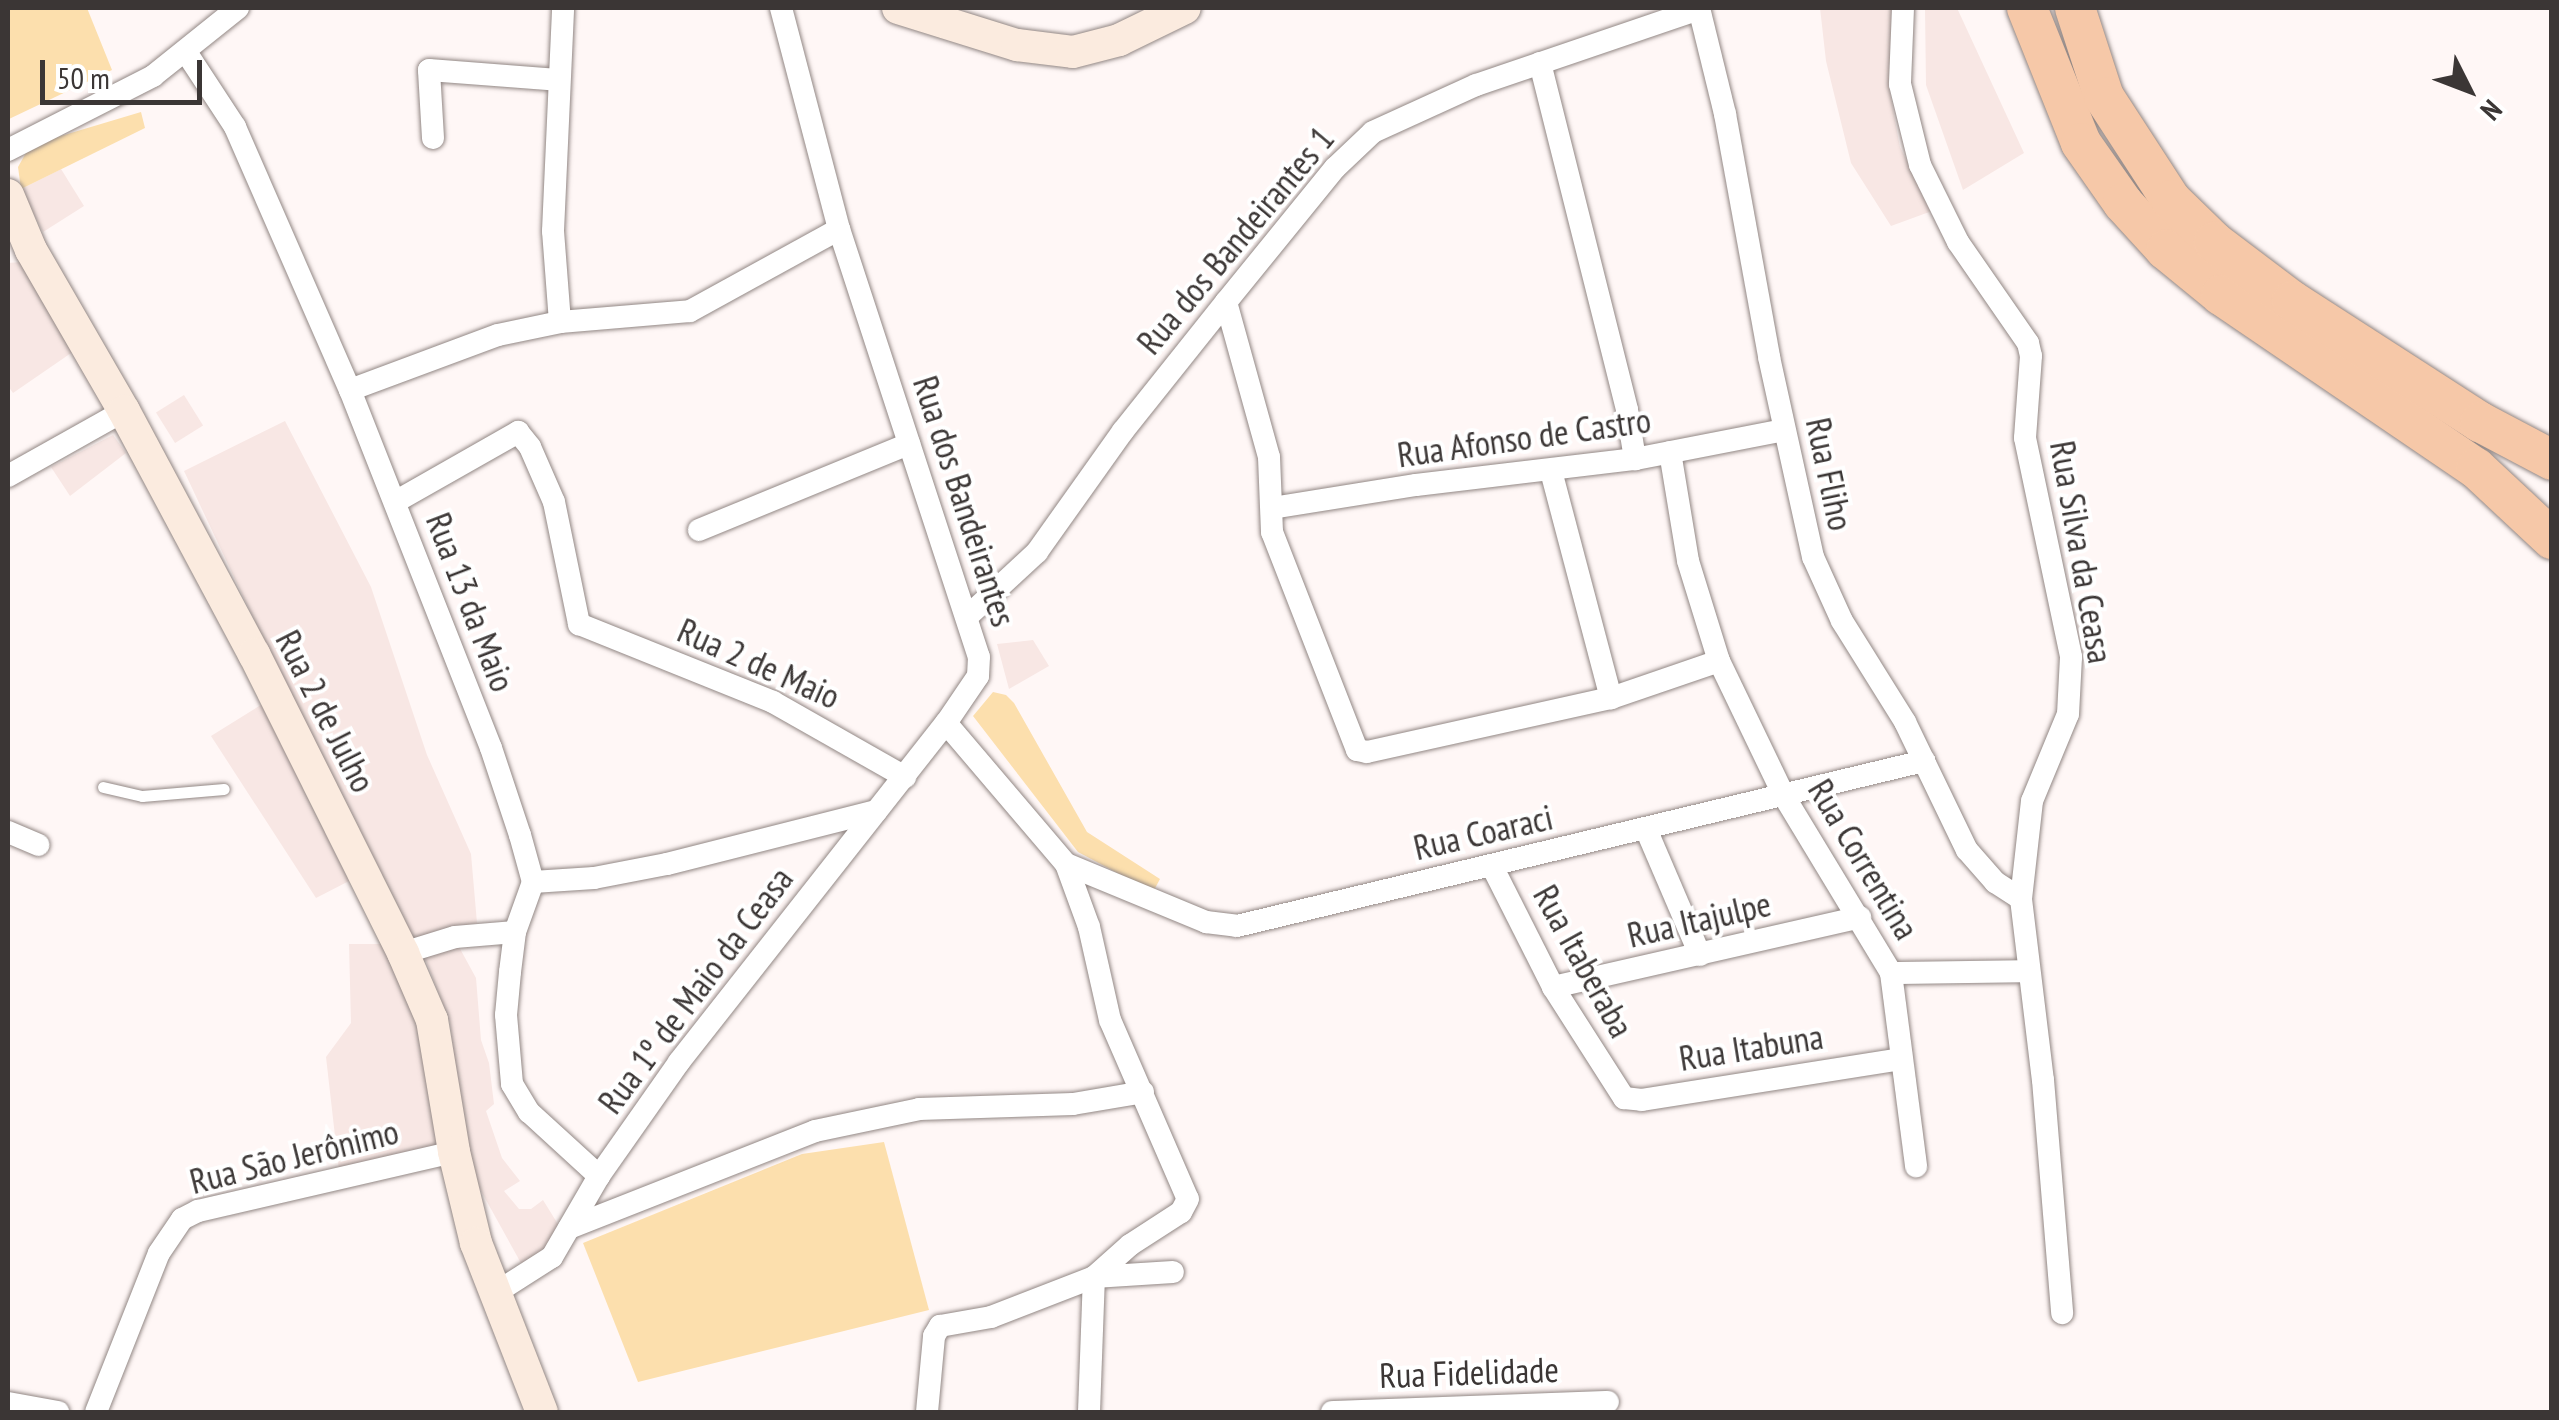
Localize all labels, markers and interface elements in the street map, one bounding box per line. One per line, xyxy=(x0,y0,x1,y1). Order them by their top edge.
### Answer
scale bar xyxy=(45,40,208,102)
north arrow xyxy=(2419,40,2519,140)
text: 50 m xyxy=(57,58,110,97)
text: N xyxy=(2473,92,2510,128)
street label: Rua dos Bandeirantes 1 xyxy=(1128,118,1342,362)
street label: Rua dos Bandeirantes xyxy=(905,371,1025,631)
street label: Rua Afonso de Castro xyxy=(1394,398,1654,476)
street label: Rua Fliho xyxy=(1798,414,1862,534)
street label: Rua Silva da Ceasa xyxy=(2042,438,2122,666)
street label: Rua 13 da Maio xyxy=(418,507,524,697)
street label: Rua 2 de Maio xyxy=(672,609,846,717)
street label: Rua 2 de Julho xyxy=(267,623,385,799)
street label: Rua Correntina xyxy=(1800,771,1928,947)
street label: Rua Coaraci xyxy=(1409,796,1557,868)
street label: Rua 1º de Maio da Ceasa xyxy=(589,859,801,1121)
street label: Rua Itaberaba xyxy=(1525,878,1643,1044)
street label: Rua Itajulpe xyxy=(1623,882,1775,956)
street label: Rua Itabuna xyxy=(1676,1015,1826,1079)
street label: Rua São Jerônimo xyxy=(185,1110,403,1202)
street label: Rua Fidelidade xyxy=(1379,1348,1559,1396)

